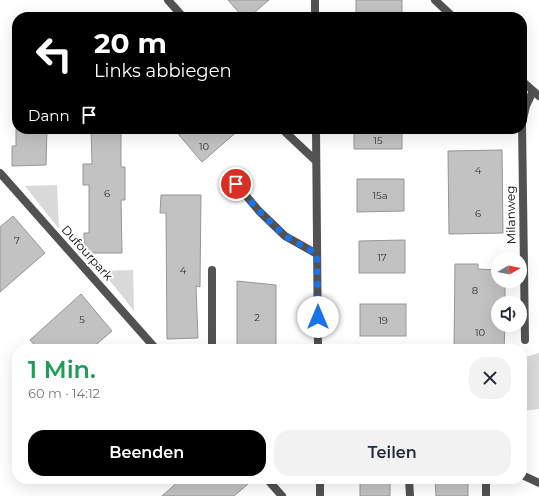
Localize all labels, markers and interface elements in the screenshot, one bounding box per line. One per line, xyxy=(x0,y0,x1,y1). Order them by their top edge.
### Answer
text: 20 m xyxy=(94,26,167,60)
icon: left xyxy=(28,28,80,80)
text: Links abbiegen xyxy=(94,60,232,82)
icon: arrive xyxy=(78,104,100,126)
text: Dann xyxy=(28,106,70,125)
house number: 15 xyxy=(373,134,383,147)
house number: 10 xyxy=(199,140,209,153)
house number: 4 xyxy=(475,164,482,177)
pin xyxy=(219,167,253,201)
icon: arrive xyxy=(225,173,247,195)
street label: Milanweg xyxy=(502,185,519,245)
house number: 6 xyxy=(104,187,110,200)
house number: 15a xyxy=(372,189,388,202)
house number: 6 xyxy=(475,207,481,220)
street label: Dufourpark xyxy=(59,222,117,284)
house number: 7 xyxy=(14,234,20,247)
house number: 17 xyxy=(377,251,387,264)
north arrow xyxy=(491,252,527,288)
map controls xyxy=(491,252,527,332)
house number: 4 xyxy=(180,264,187,277)
house number: 8 xyxy=(472,284,478,297)
position arrow xyxy=(297,296,339,338)
button: sound xyxy=(491,296,527,332)
house number: 2 xyxy=(254,311,260,324)
house number: 5 xyxy=(79,313,85,326)
house number: 19 xyxy=(378,314,388,327)
house number: 10 xyxy=(475,326,485,339)
text: 1 Min. xyxy=(28,355,96,384)
button: close xyxy=(469,357,511,399)
text: 60 m · 14:12 xyxy=(28,385,100,401)
button: Beenden xyxy=(28,430,266,476)
button: Teilen xyxy=(274,430,511,476)

